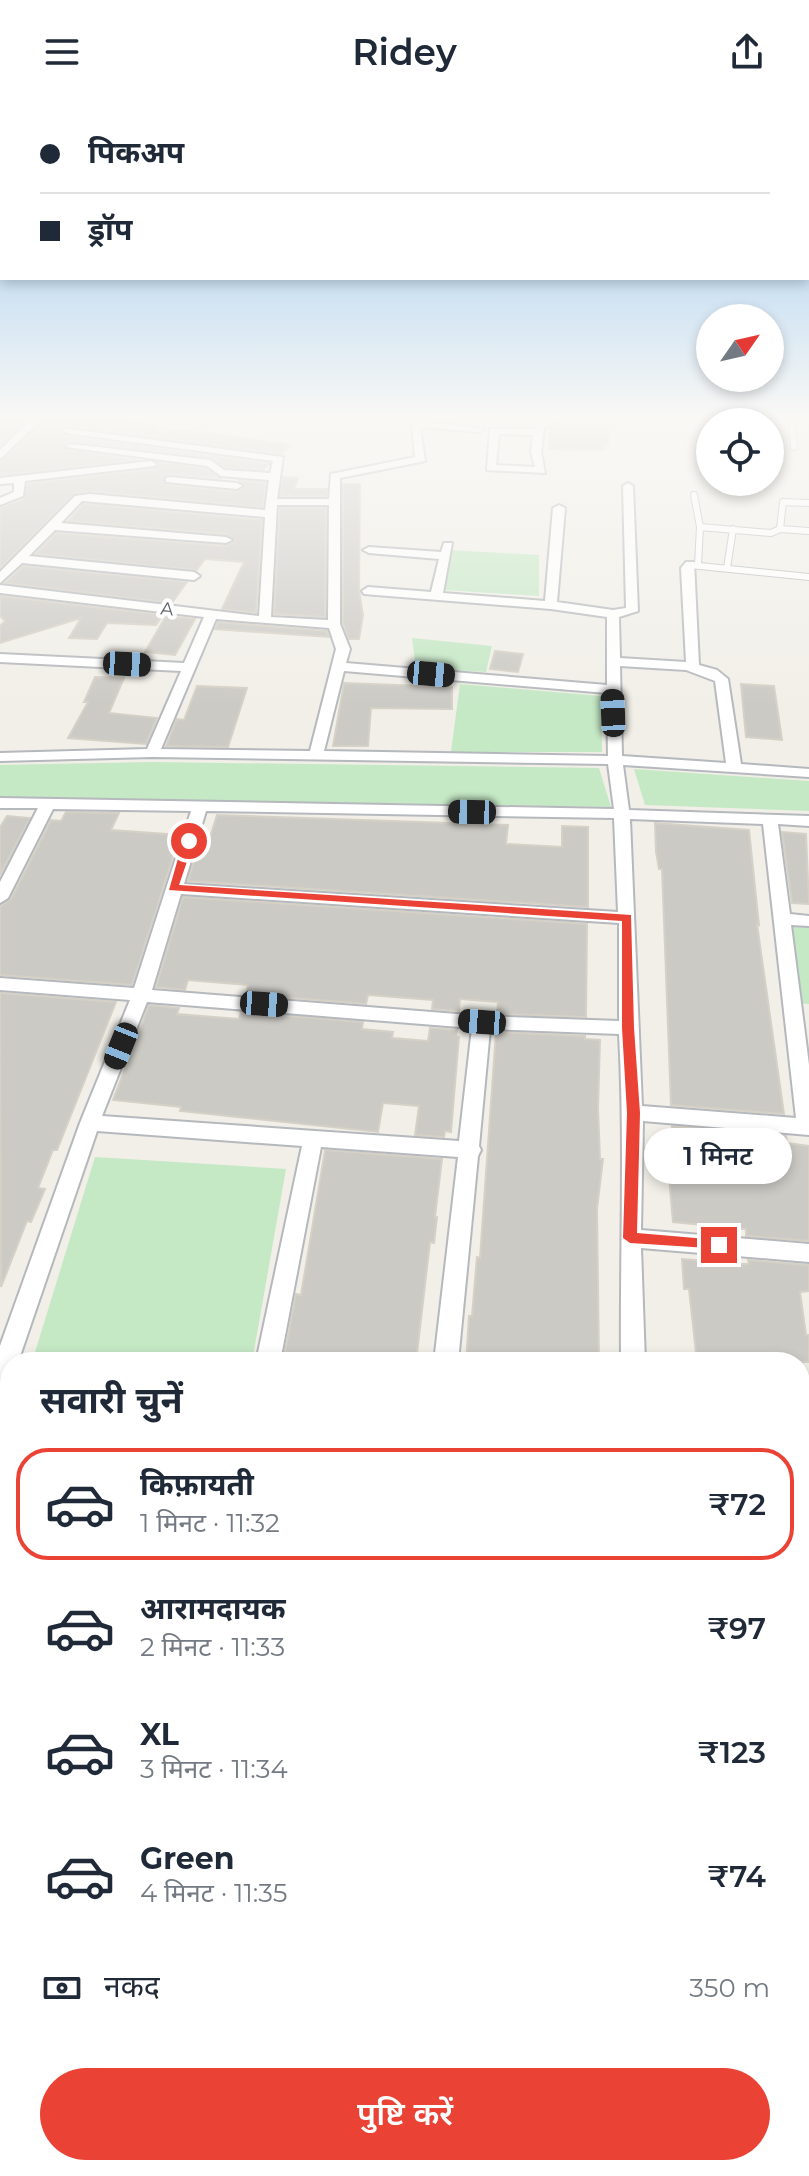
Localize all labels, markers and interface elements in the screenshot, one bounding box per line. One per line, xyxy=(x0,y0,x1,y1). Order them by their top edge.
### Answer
icon: menu xyxy=(40,30,84,74)
text: Ridey xyxy=(352,30,457,74)
icon: share xyxy=(725,30,769,74)
text: पिकअप xyxy=(88,134,184,171)
text: ड्रॉप xyxy=(88,211,132,248)
north arrow xyxy=(696,304,784,392)
map controls xyxy=(696,304,784,496)
button: locate xyxy=(696,408,784,496)
street label: A xyxy=(159,597,175,621)
car xyxy=(102,651,152,677)
car xyxy=(406,660,456,688)
car xyxy=(600,689,626,737)
car xyxy=(448,800,496,824)
route start xyxy=(171,823,207,859)
car xyxy=(239,990,289,1018)
car xyxy=(457,1008,507,1036)
car xyxy=(101,1019,141,1073)
callout: 1 मिनट xyxy=(645,1129,793,1185)
text: 1 मिनट xyxy=(683,1140,753,1172)
route end xyxy=(701,1227,737,1263)
text: सवारी चुनें xyxy=(40,1378,183,1422)
text: किफ़ायती xyxy=(140,1466,254,1503)
icon: car xyxy=(44,1468,116,1540)
text: ₹72 xyxy=(708,1486,766,1523)
text: 1 मिनट · 11:32 xyxy=(140,1507,280,1539)
text: आरामदायक xyxy=(140,1590,286,1627)
icon: car xyxy=(44,1592,116,1664)
text: ₹97 xyxy=(707,1610,766,1647)
text: 2 मिनट · 11:33 xyxy=(140,1631,285,1663)
icon: car xyxy=(44,1716,116,1788)
text: XL xyxy=(140,1716,179,1753)
text: ₹123 xyxy=(698,1734,766,1771)
text: 3 मिनट · 11:34 xyxy=(140,1753,288,1785)
icon: car xyxy=(44,1840,116,1912)
text: Green xyxy=(140,1840,234,1877)
text: ₹74 xyxy=(708,1858,766,1895)
text: 4 मिनट · 11:35 xyxy=(140,1877,287,1909)
icon: cash xyxy=(40,1966,84,2010)
text: नकद xyxy=(104,1968,160,2005)
text: 350 m xyxy=(689,1972,770,2004)
button: पुष्टि करें xyxy=(40,2068,770,2160)

